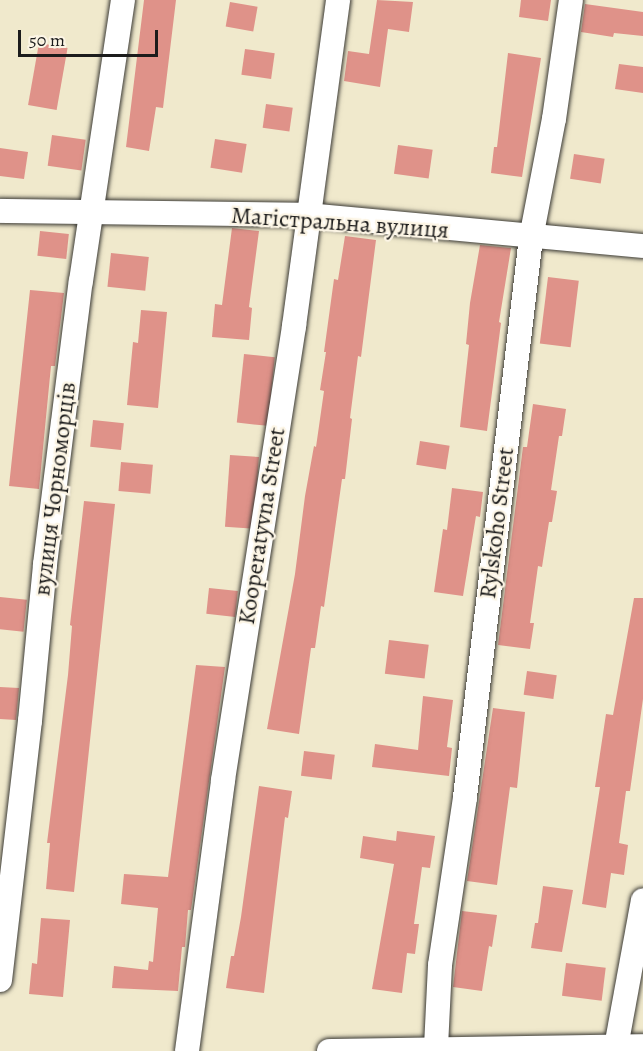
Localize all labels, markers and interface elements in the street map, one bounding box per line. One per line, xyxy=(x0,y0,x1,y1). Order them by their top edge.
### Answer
scale bar xyxy=(21,18,160,56)
text: 50 m xyxy=(29,28,65,52)
street label: Магістральна вулиця xyxy=(230,201,450,245)
street label: вулиця Чорноморців xyxy=(28,381,82,597)
street label: Kooperatyvna Street xyxy=(232,425,292,627)
street label: Rylskoho Street xyxy=(473,446,521,600)

